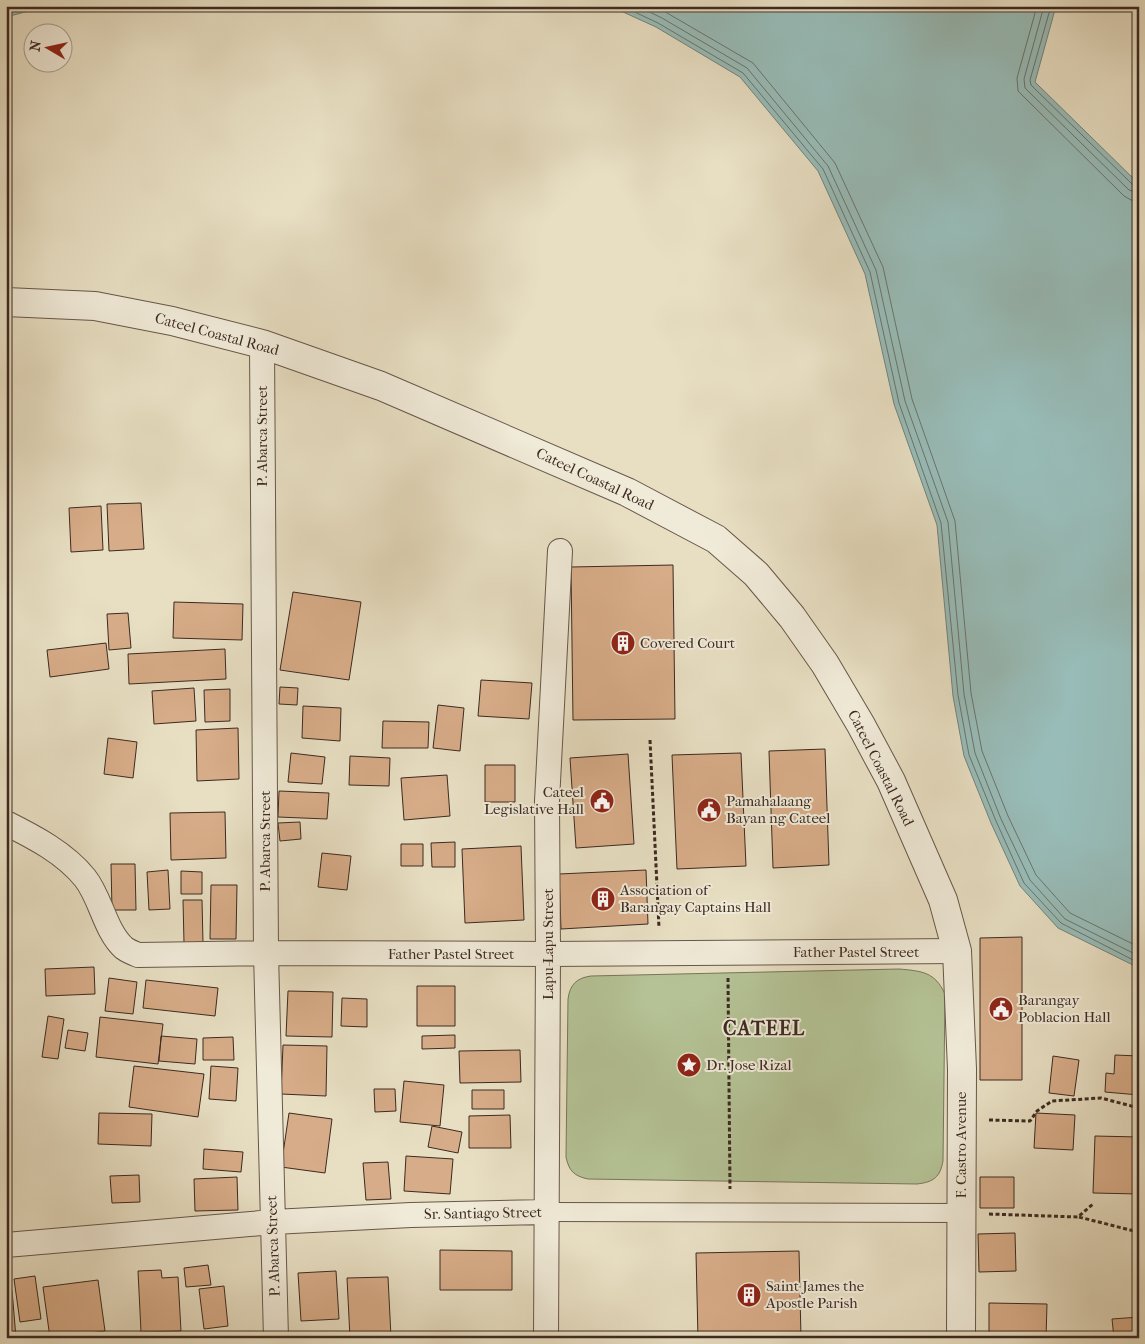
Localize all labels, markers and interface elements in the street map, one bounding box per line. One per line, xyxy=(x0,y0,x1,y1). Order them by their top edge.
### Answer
north arrow xyxy=(22,22,72,72)
text: N xyxy=(26,39,45,53)
street label: Cateel Coastal Road xyxy=(153,309,282,359)
street label: P. Abarca Street xyxy=(253,385,271,487)
street label: Cateel Coastal Road xyxy=(533,444,657,515)
building icon: Covered Court xyxy=(610,630,636,656)
place label: Covered Court xyxy=(640,634,736,652)
street label: Cateel Coastal Road xyxy=(844,707,918,830)
place label: Cateel Legislative Hall xyxy=(484,783,584,818)
public building icon: Cateel Legislative Hall xyxy=(589,788,615,814)
street label: P. Abarca Street xyxy=(256,790,274,892)
place label: Pamahalaang Bayan ng Cateel xyxy=(726,792,830,827)
public building icon: Pamahalaang Bayan ng Cateel xyxy=(696,797,722,823)
place label: Association of Barangay Captains Hall xyxy=(619,881,771,916)
building icon: Association of Barangay Captains Hall xyxy=(590,886,616,912)
street label: Lapu-Lapu Street xyxy=(539,887,557,1000)
street label: Father Pastel Street xyxy=(793,943,920,961)
street label: Father Pastel Street xyxy=(388,945,515,963)
place label: Barangay Poblacion Hall xyxy=(1018,991,1111,1026)
public building icon: Barangay Poblacion Hall xyxy=(988,996,1014,1022)
district label: CATEEL xyxy=(723,1017,805,1040)
place icon: Dr. Jose Rizal xyxy=(676,1052,702,1078)
place label: Dr. Jose Rizal xyxy=(706,1056,792,1074)
street label: F. Castro Avenue xyxy=(952,1091,970,1198)
street label: P. Abarca Street xyxy=(262,1194,284,1297)
street label: Sr. Santiago Street xyxy=(424,1203,543,1223)
place label: Saint James the Apostle Parish xyxy=(765,1277,865,1312)
building icon: Saint James the Apostle Parish xyxy=(736,1282,762,1308)

